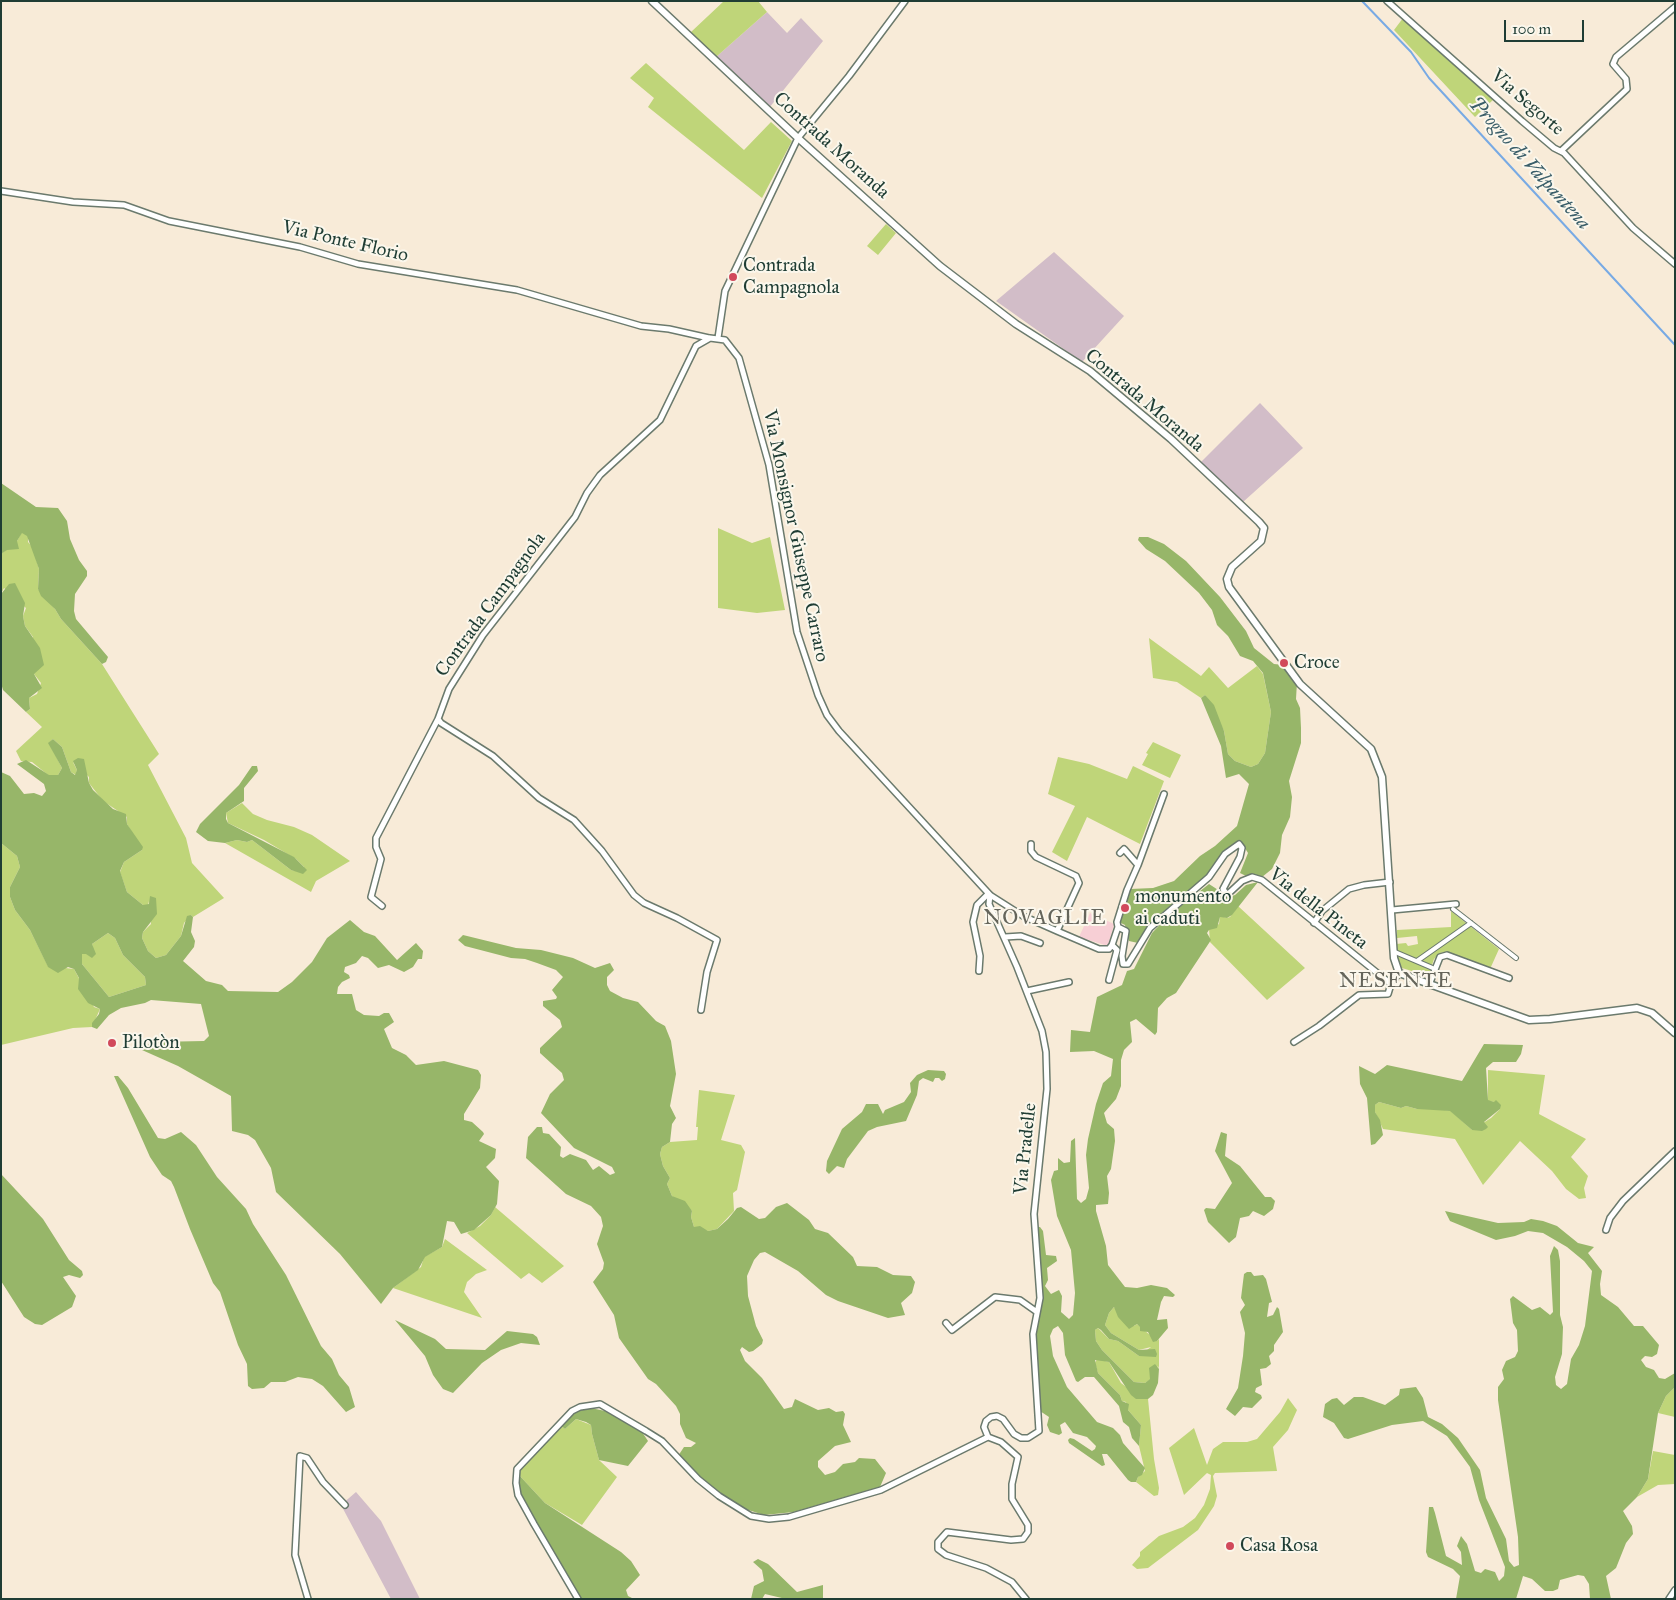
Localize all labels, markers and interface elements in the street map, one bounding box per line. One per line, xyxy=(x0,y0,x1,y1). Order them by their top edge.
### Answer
scale bar xyxy=(1506,10,1586,42)
text: 100 m xyxy=(1512,20,1551,38)
street label: Via Segorte xyxy=(1486,65,1568,141)
street label: Contrada Moranda xyxy=(768,88,894,204)
water label: Progno di Valpantena xyxy=(1463,93,1595,235)
street label: Via Ponte Florio xyxy=(280,216,410,268)
place label: Contrada Campagnola xyxy=(743,255,839,299)
marker: Contrada Campagnola xyxy=(727,271,739,283)
street label: Contrada Moranda xyxy=(1080,345,1208,457)
street label: Via Monsignor Giuseppe Carraro xyxy=(757,408,833,664)
street label: Contrada Campagnola xyxy=(431,528,551,682)
place label: Croce xyxy=(1294,652,1340,674)
marker: Croce xyxy=(1278,657,1290,669)
street label: Via della Pineta xyxy=(1264,863,1372,955)
place label: monumento ai caduti xyxy=(1135,886,1231,930)
marker: monumento ai caduti xyxy=(1119,902,1131,914)
district label: NOVAGLIE xyxy=(983,906,1107,932)
district label: NESENTE xyxy=(1338,969,1454,995)
place label: Pilotòn xyxy=(122,1032,180,1054)
marker: Pilotòn xyxy=(106,1037,118,1049)
street label: Via Pradelle xyxy=(1010,1102,1042,1196)
place label: Casa Rosa xyxy=(1240,1535,1318,1557)
marker: Casa Rosa xyxy=(1224,1540,1236,1552)

